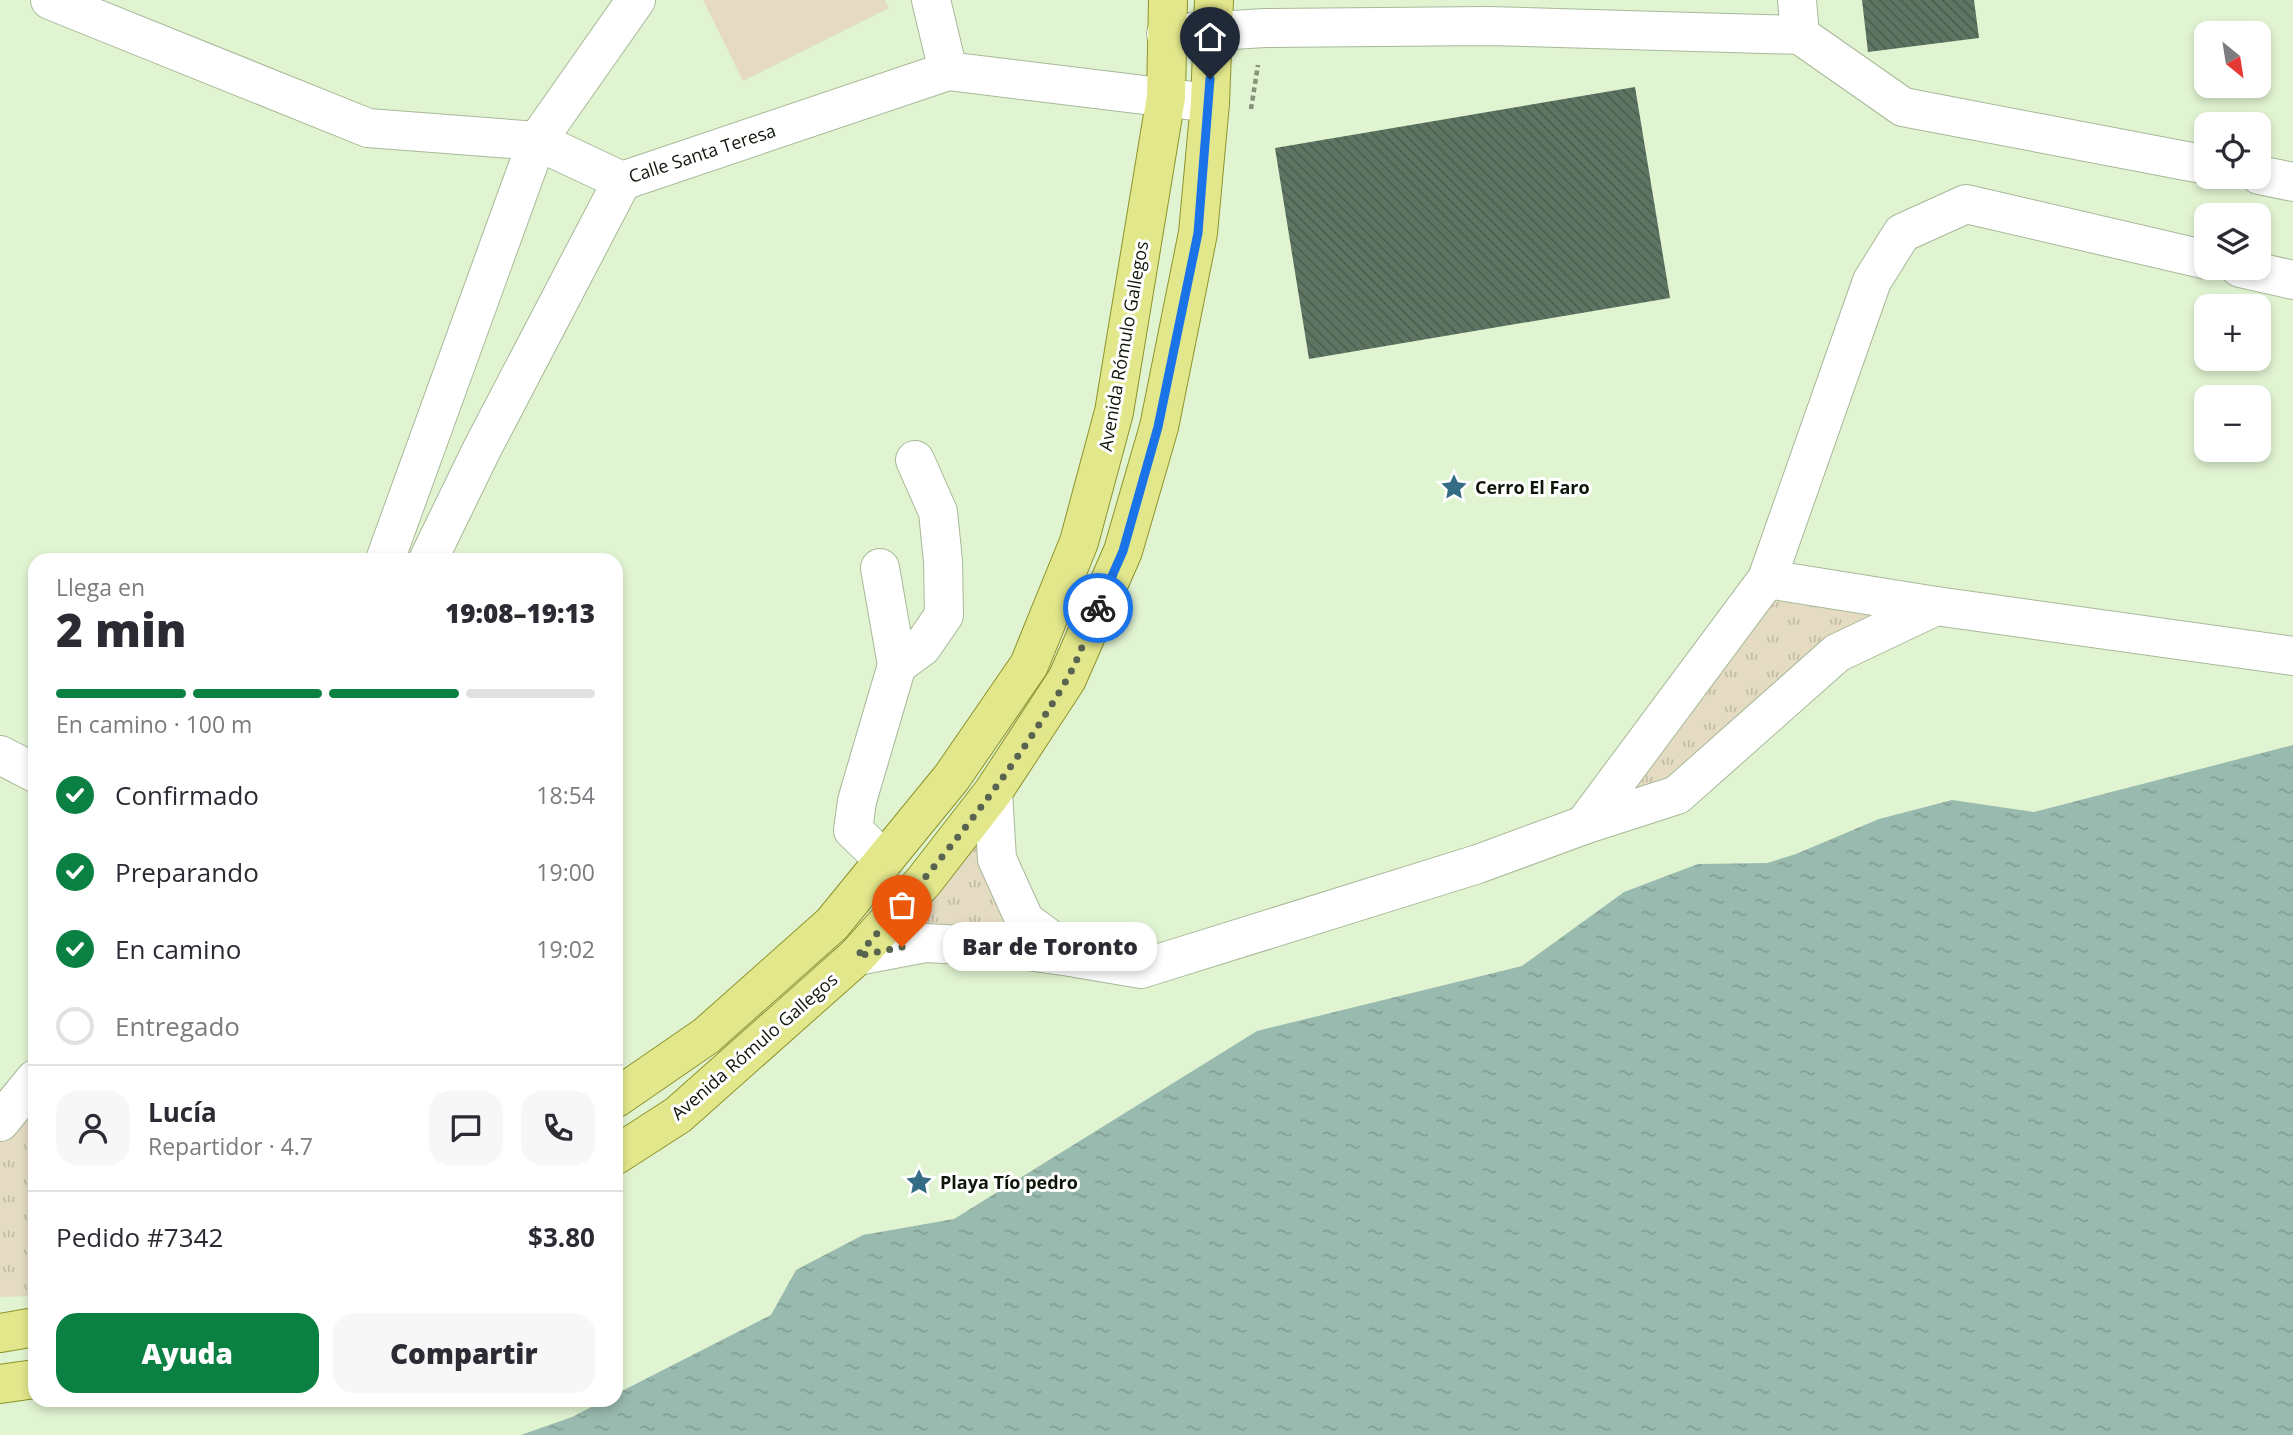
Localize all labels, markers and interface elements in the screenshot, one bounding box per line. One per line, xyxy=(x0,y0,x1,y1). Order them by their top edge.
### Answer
pin xyxy=(1180,7,1240,79)
icon: home xyxy=(1191,18,1229,56)
north arrow xyxy=(2194,21,2272,98)
map controls xyxy=(2194,21,2271,462)
button: locate xyxy=(2194,112,2271,189)
street label: Calle Santa Teresa xyxy=(625,118,779,188)
button: layers xyxy=(2194,203,2271,280)
street label: Avenida Rómulo Gallegos xyxy=(1093,239,1153,453)
button: + xyxy=(2194,294,2271,371)
button: − xyxy=(2194,385,2271,462)
place icon: Cerro El Faro xyxy=(1439,472,1469,502)
place label: Cerro El Faro xyxy=(1475,475,1590,499)
text: Llega en xyxy=(56,571,145,603)
courier xyxy=(1063,573,1133,643)
icon: bike xyxy=(1079,589,1117,627)
text: 19:08–19:13 xyxy=(445,595,595,631)
text: 2 min xyxy=(56,598,187,660)
text: En camino · 100 m xyxy=(56,708,252,740)
icon: check xyxy=(56,776,94,814)
text: Confirmado xyxy=(115,777,259,813)
text: 18:54 xyxy=(536,779,595,811)
icon: check xyxy=(56,853,94,891)
text: Preparando xyxy=(115,854,259,890)
text: 19:00 xyxy=(536,856,595,888)
pin xyxy=(872,875,932,947)
icon: bag xyxy=(883,886,921,924)
callout: Bar de Toronto xyxy=(944,922,1158,972)
icon: check xyxy=(56,930,94,968)
text: Bar de Toronto xyxy=(962,930,1138,962)
text: En camino xyxy=(115,931,241,967)
text: 19:02 xyxy=(536,933,595,965)
street label: Avenida Rómulo Gallegos xyxy=(666,967,842,1125)
text: Entregado xyxy=(115,1008,240,1044)
button: person xyxy=(56,1091,130,1165)
button: chat xyxy=(429,1091,503,1165)
button: phone xyxy=(521,1091,595,1165)
text: Lucía xyxy=(148,1094,217,1130)
text: Repartidor · 4.7 xyxy=(148,1130,313,1162)
place icon: Playa Tío pedro xyxy=(904,1167,934,1197)
place label: Playa Tío pedro xyxy=(940,1170,1078,1194)
text: Pedido #7342 xyxy=(56,1219,223,1255)
text: $3.80 xyxy=(528,1219,595,1255)
button: Ayuda xyxy=(56,1313,319,1393)
button: Compartir xyxy=(333,1313,595,1393)

